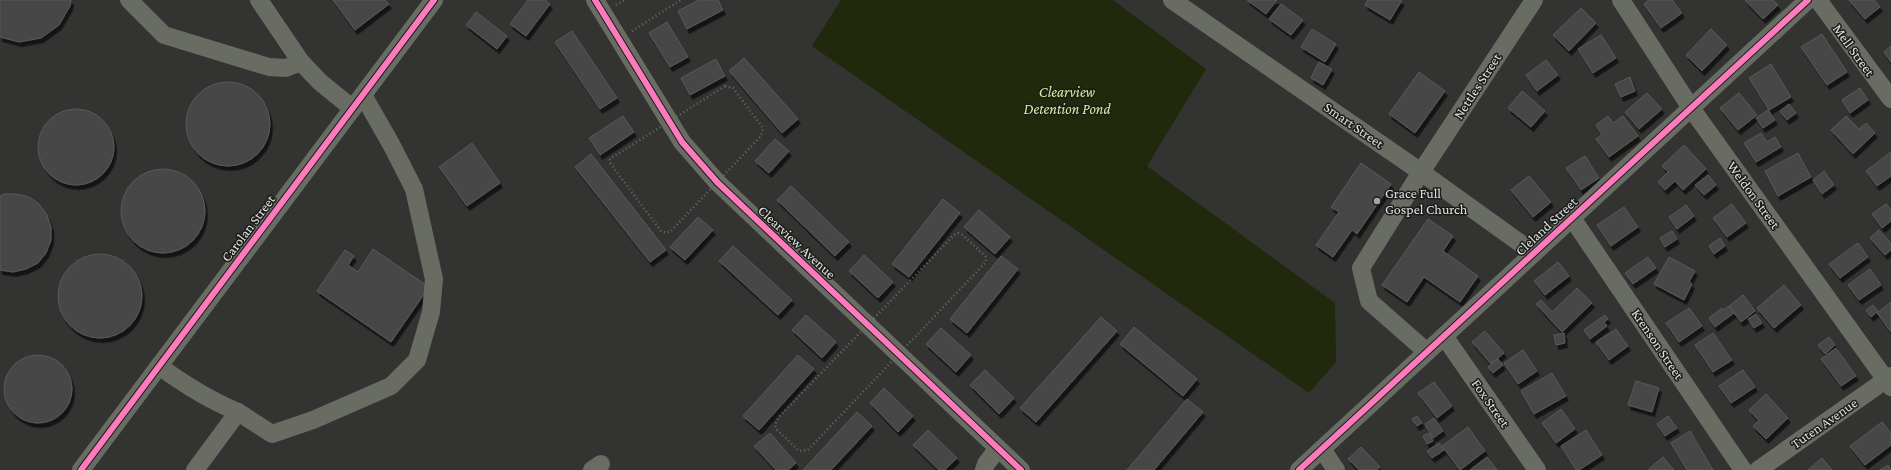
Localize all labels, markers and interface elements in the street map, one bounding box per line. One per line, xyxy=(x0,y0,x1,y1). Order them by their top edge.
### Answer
street label: Mell Street xyxy=(1830,21,1878,79)
street label: Nettles Street xyxy=(1450,50,1504,122)
water label: Clearview Detention Pond xyxy=(1024,84,1111,117)
street label: Smart Street xyxy=(1321,99,1387,152)
street label: Weldon Street xyxy=(1724,158,1784,232)
place label: Grace Full Gospel Church xyxy=(1385,185,1468,217)
street label: Carolan Street xyxy=(218,191,278,265)
street label: Cleland Street xyxy=(1512,193,1580,259)
marker: Grace Full Gospel Church xyxy=(1372,196,1382,206)
street label: Clearview Avenue xyxy=(755,202,839,282)
street label: Krenson Street xyxy=(1629,306,1688,383)
street label: Fox Street xyxy=(1469,376,1514,431)
street label: Tuten Avenue xyxy=(1788,394,1860,452)

